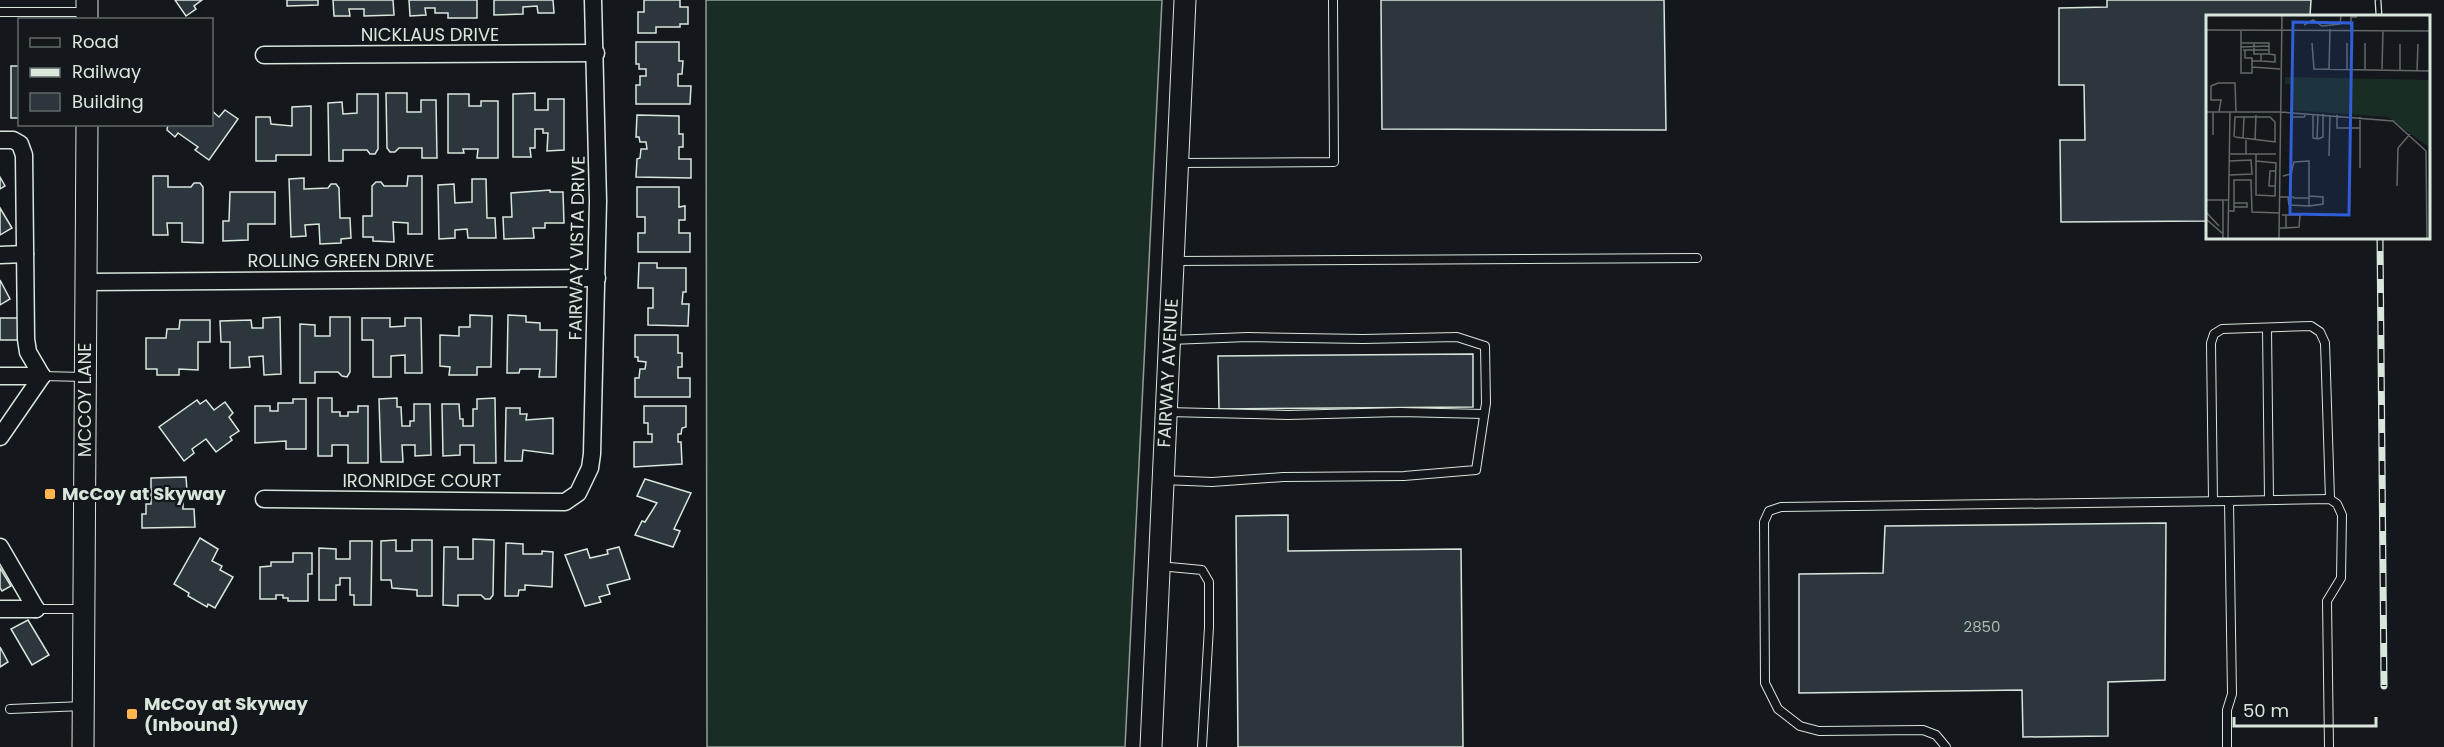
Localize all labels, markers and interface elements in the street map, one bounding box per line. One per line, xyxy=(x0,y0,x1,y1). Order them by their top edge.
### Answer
inset map xyxy=(2206,15,2429,238)
legend xyxy=(18,18,213,126)
street label: NICKLAUS DRIVE xyxy=(361,22,499,47)
text: Road xyxy=(72,29,119,54)
text: Railway xyxy=(72,59,141,84)
text: Building xyxy=(72,89,144,114)
street label: FAIRWAY VISTA DRIVE xyxy=(562,155,591,341)
street label: ROLLING GREEN DRIVE xyxy=(248,248,434,273)
street label: FAIRWAY AVENUE xyxy=(1151,298,1184,448)
street label: MCCOY LANE xyxy=(72,343,97,457)
street label: IRONRIDGE COURT xyxy=(342,468,502,493)
place label: McCoy at Skyway xyxy=(62,481,227,506)
marker: McCoy at Skyway xyxy=(43,487,57,501)
house number: 2850 xyxy=(1964,616,2000,637)
scale bar xyxy=(2234,690,2376,728)
place label: McCoy at Skyway (Inbound) xyxy=(144,691,309,737)
text: 50 m xyxy=(2243,698,2289,723)
marker: McCoy at Skyway (Inbound) xyxy=(125,707,139,721)

